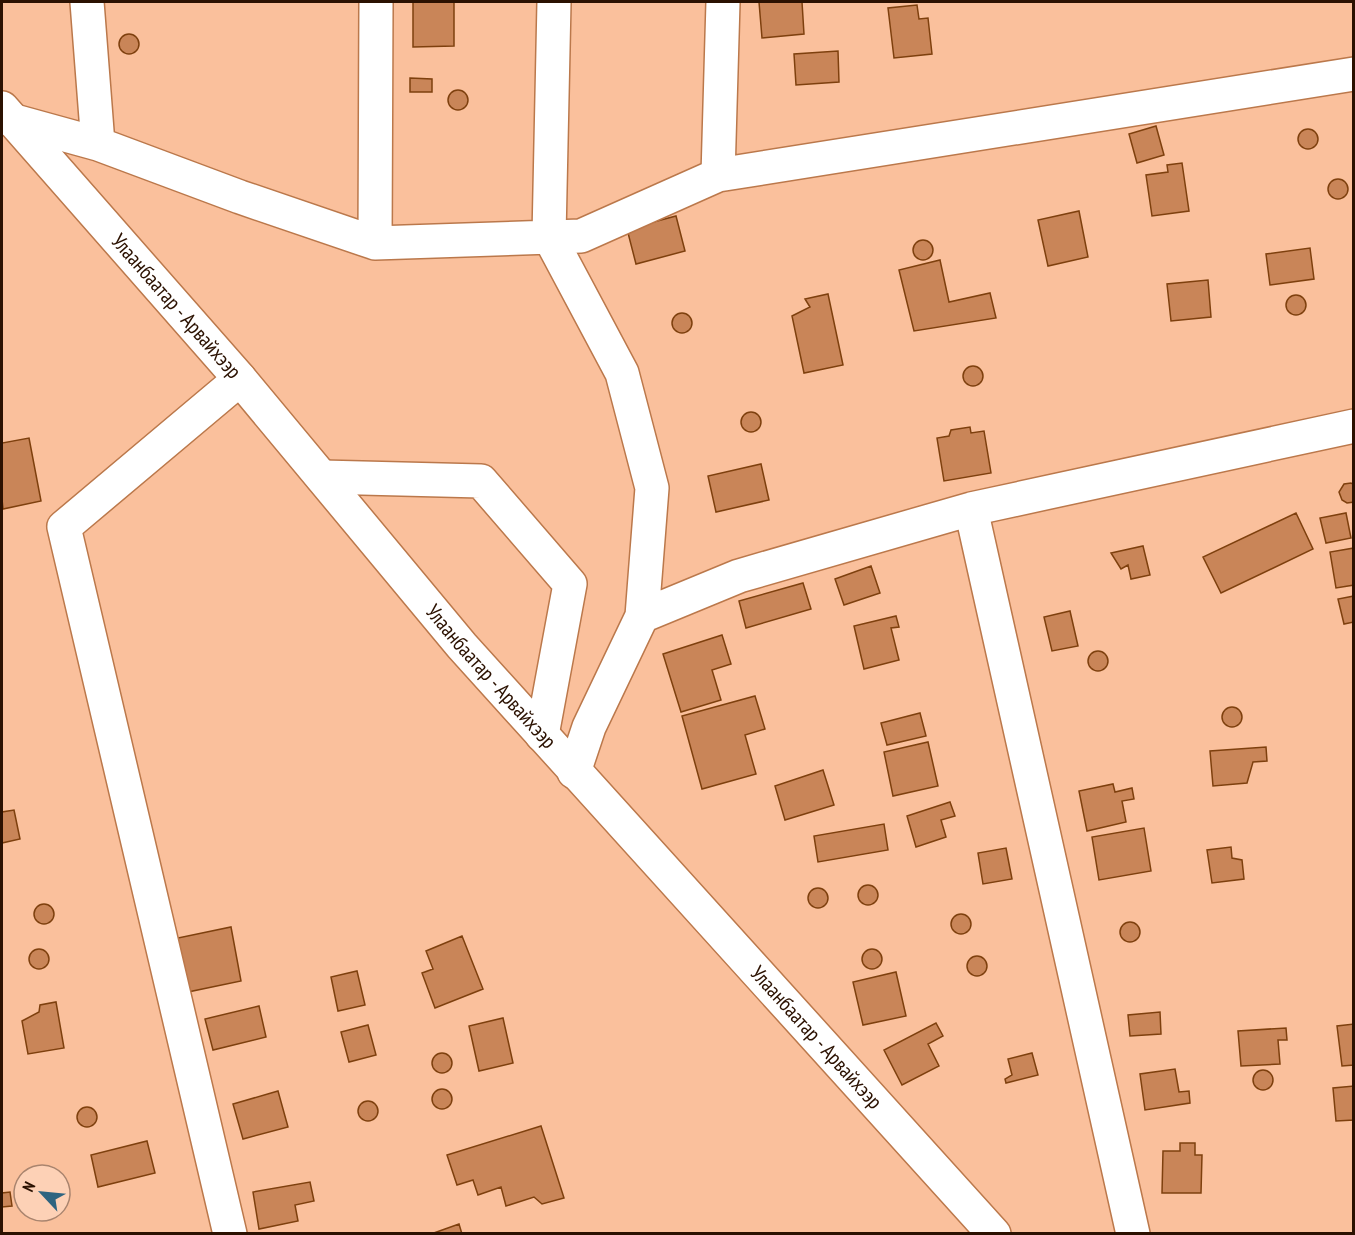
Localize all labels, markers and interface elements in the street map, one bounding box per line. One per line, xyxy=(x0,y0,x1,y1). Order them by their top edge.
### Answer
street label: Улаанбаатар - Арвайхээр xyxy=(106,228,247,384)
street label: Улаанбаатар - Арвайхээр xyxy=(420,599,562,754)
street label: Улаанбаатар - Арвайхээр xyxy=(745,960,888,1115)
north arrow xyxy=(12,1163,72,1223)
text: N xyxy=(18,1178,39,1195)

